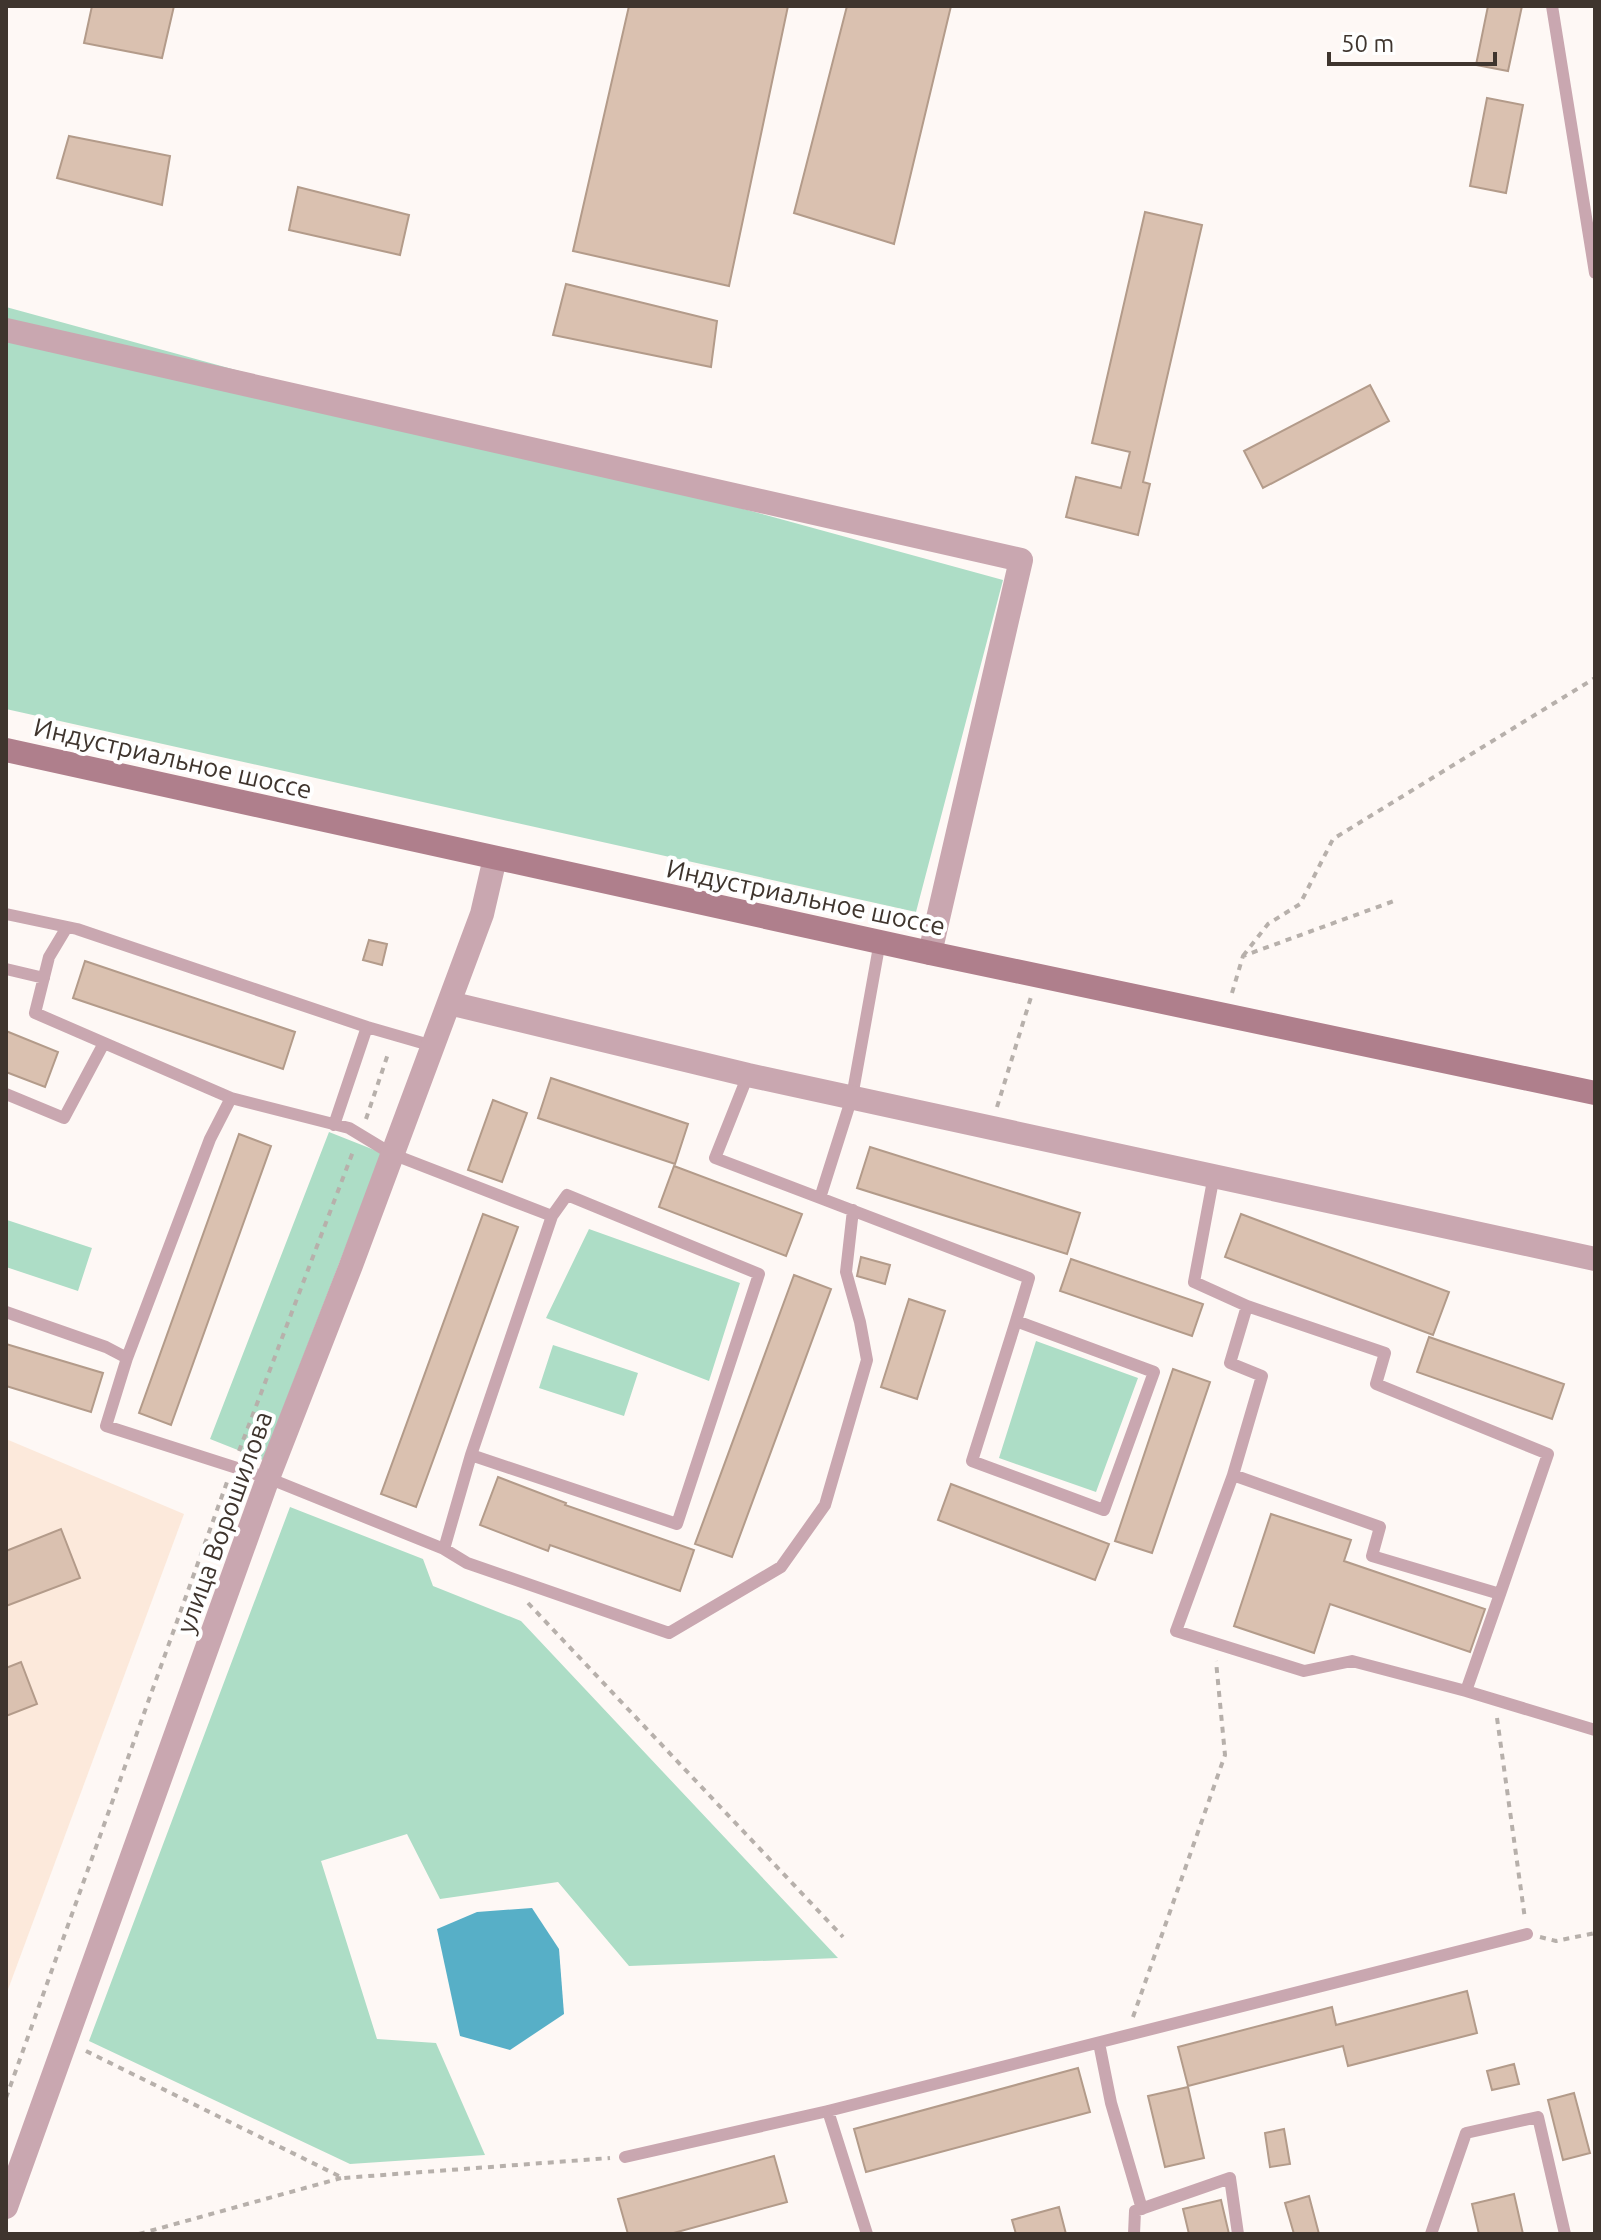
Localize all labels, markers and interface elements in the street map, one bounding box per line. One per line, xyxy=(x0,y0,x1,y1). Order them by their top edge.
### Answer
scale bar xyxy=(1329,16,1495,66)
text: 50 m xyxy=(1341,30,1394,57)
street label: Индустриальное шоссе xyxy=(31,712,315,804)
street label: Индустриальное шоссе xyxy=(664,853,948,941)
street label: улица Ворошилова xyxy=(170,1407,278,1637)

